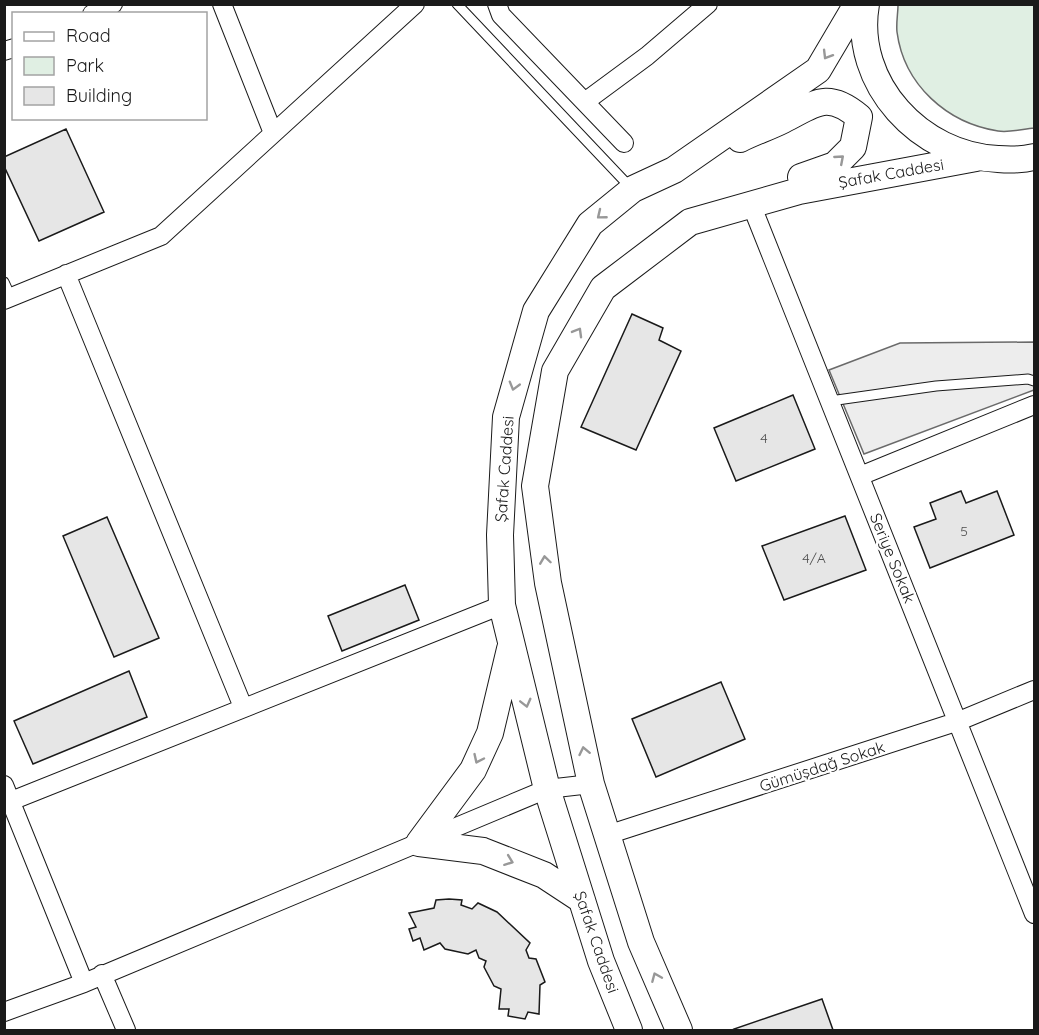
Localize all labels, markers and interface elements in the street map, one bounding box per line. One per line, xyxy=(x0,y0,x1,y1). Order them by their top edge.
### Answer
legend xyxy=(12,12,207,120)
text: Road xyxy=(66,24,111,47)
one-way arrow xyxy=(822,49,834,59)
text: Park xyxy=(66,54,104,77)
text: Building xyxy=(66,84,132,107)
street label: Şafak Caddesi xyxy=(837,154,945,192)
one-way arrow xyxy=(833,156,844,167)
one-way arrow xyxy=(597,208,608,219)
one-way arrow xyxy=(571,327,582,338)
one-way arrow xyxy=(509,381,522,391)
street label: Şafak Caddesi xyxy=(490,415,518,523)
house number: 4 xyxy=(760,429,768,447)
street label: Seriye Sokak xyxy=(866,510,920,606)
house number: 5 xyxy=(960,522,968,540)
house number: 4/A xyxy=(802,549,826,567)
one-way arrow xyxy=(539,556,552,565)
one-way arrow xyxy=(518,698,531,708)
street label: Gümüşdağ Sokak xyxy=(757,736,887,796)
one-way arrow xyxy=(578,746,591,756)
one-way arrow xyxy=(473,753,485,764)
one-way arrow xyxy=(503,854,514,867)
street label: Şafak Caddesi xyxy=(570,888,624,996)
one-way arrow xyxy=(651,972,663,983)

